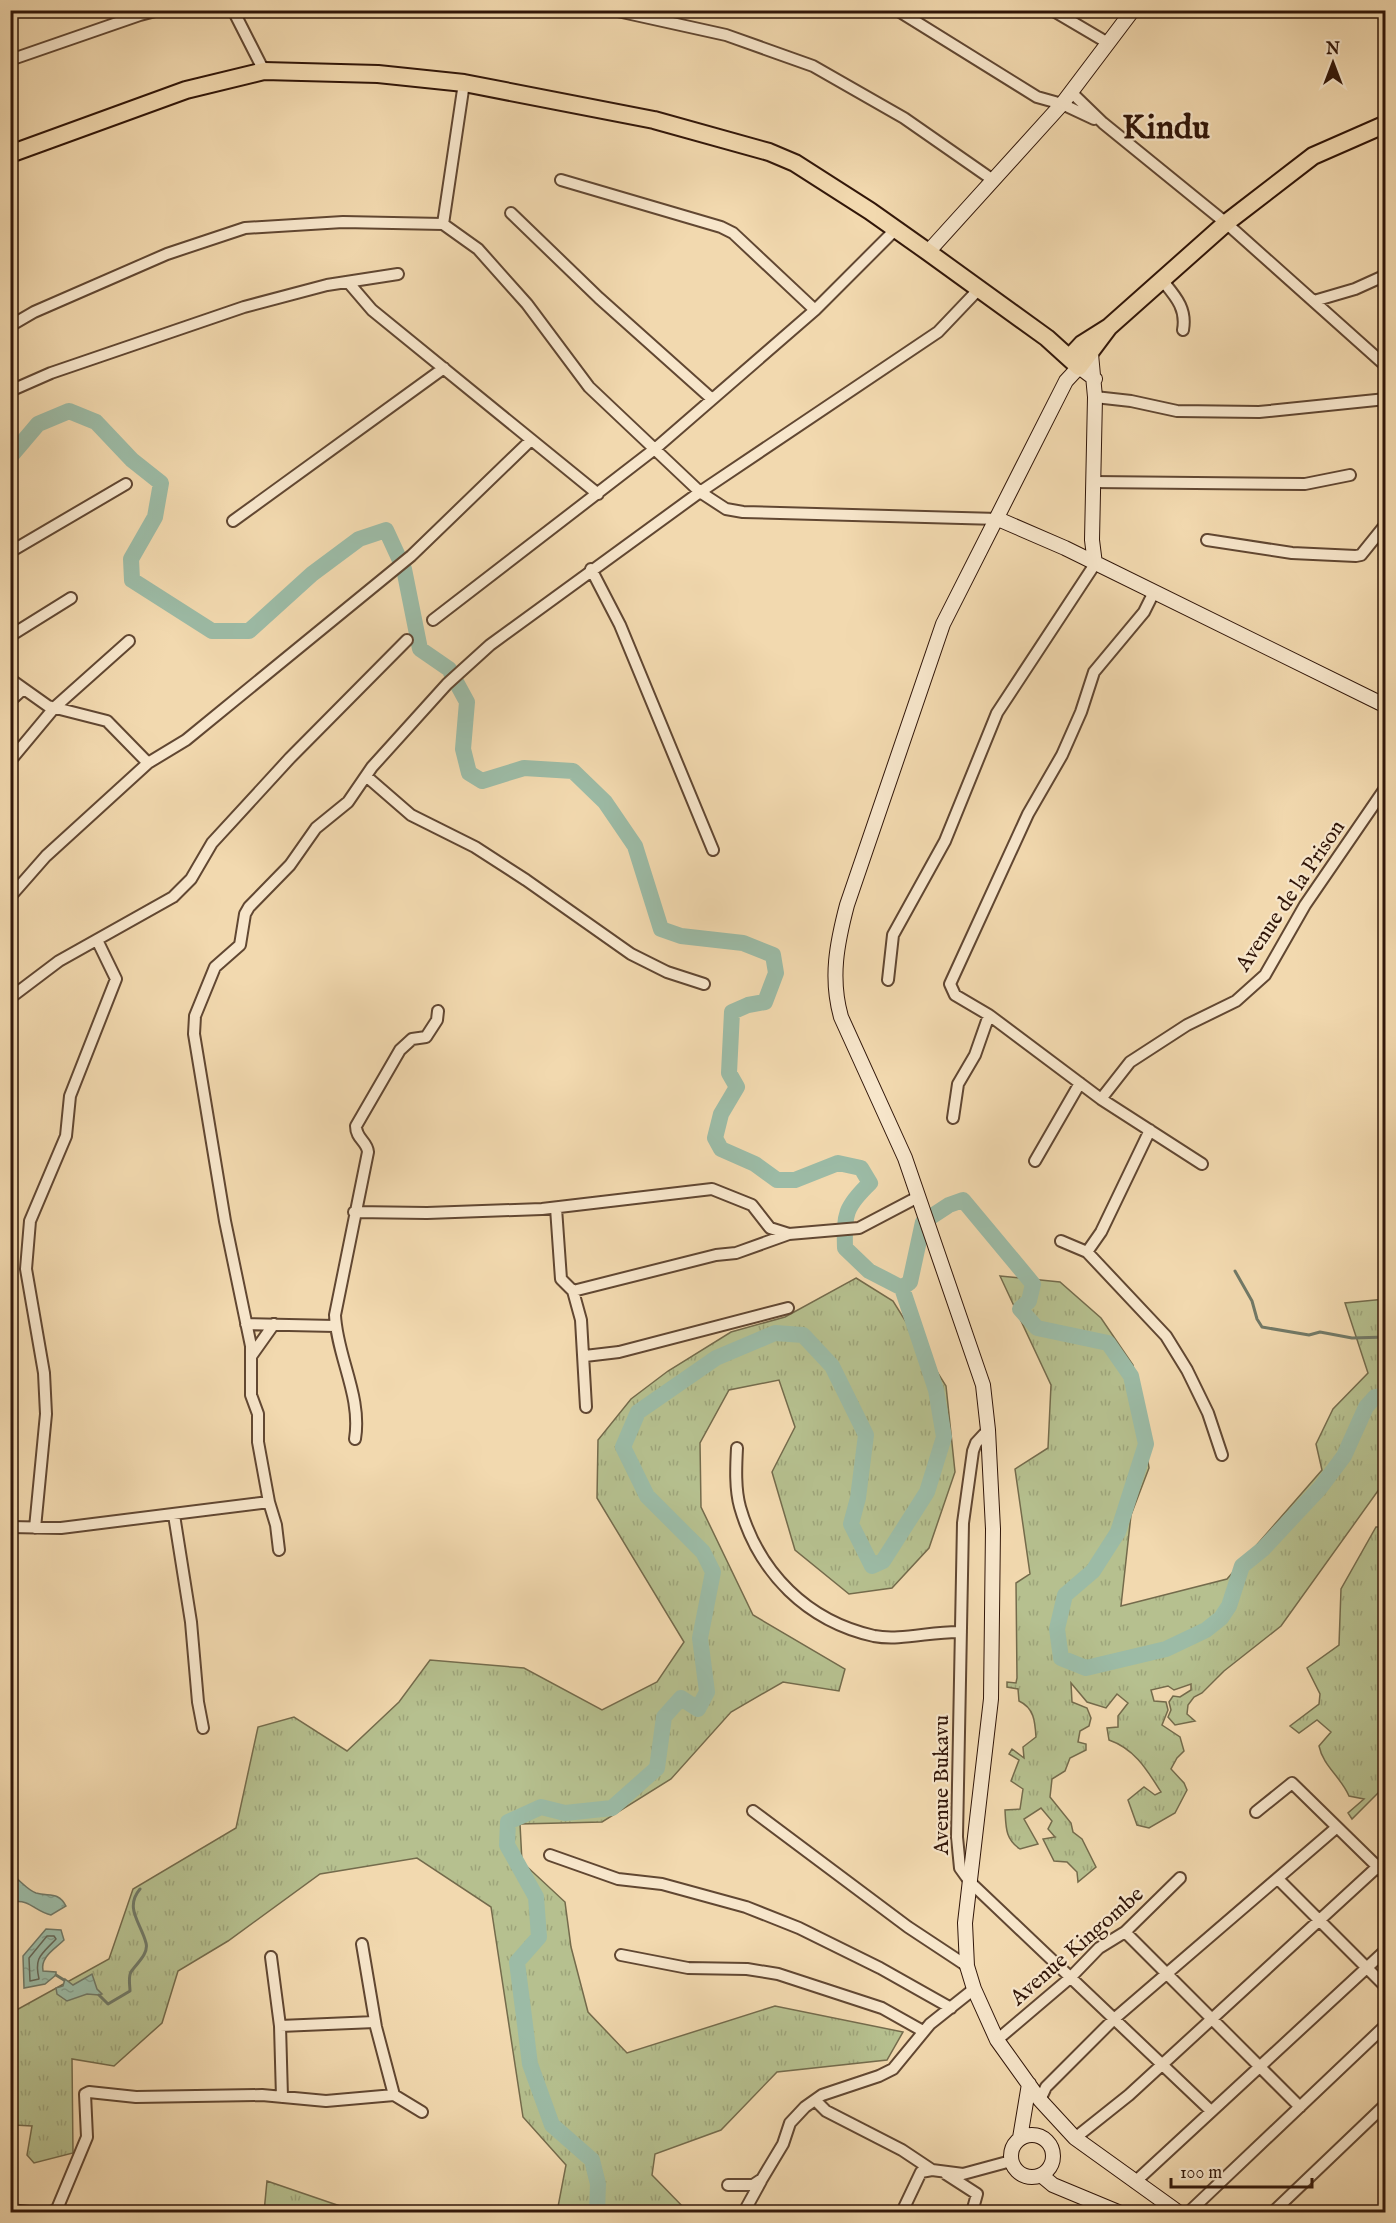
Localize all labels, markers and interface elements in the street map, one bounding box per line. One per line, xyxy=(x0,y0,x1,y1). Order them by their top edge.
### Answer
north arrow xyxy=(1303,33,1363,93)
text: N xyxy=(1325,40,1340,60)
district label: Kindu xyxy=(1122,107,1210,150)
street label: Avenue de la Prison xyxy=(1229,815,1352,978)
street label: Avenue Bukavu xyxy=(928,1715,956,1856)
street label: Avenue Kingombe xyxy=(1004,1881,1150,2013)
scale bar xyxy=(1171,2151,1312,2189)
text: 100 m xyxy=(1180,2162,1222,2185)

